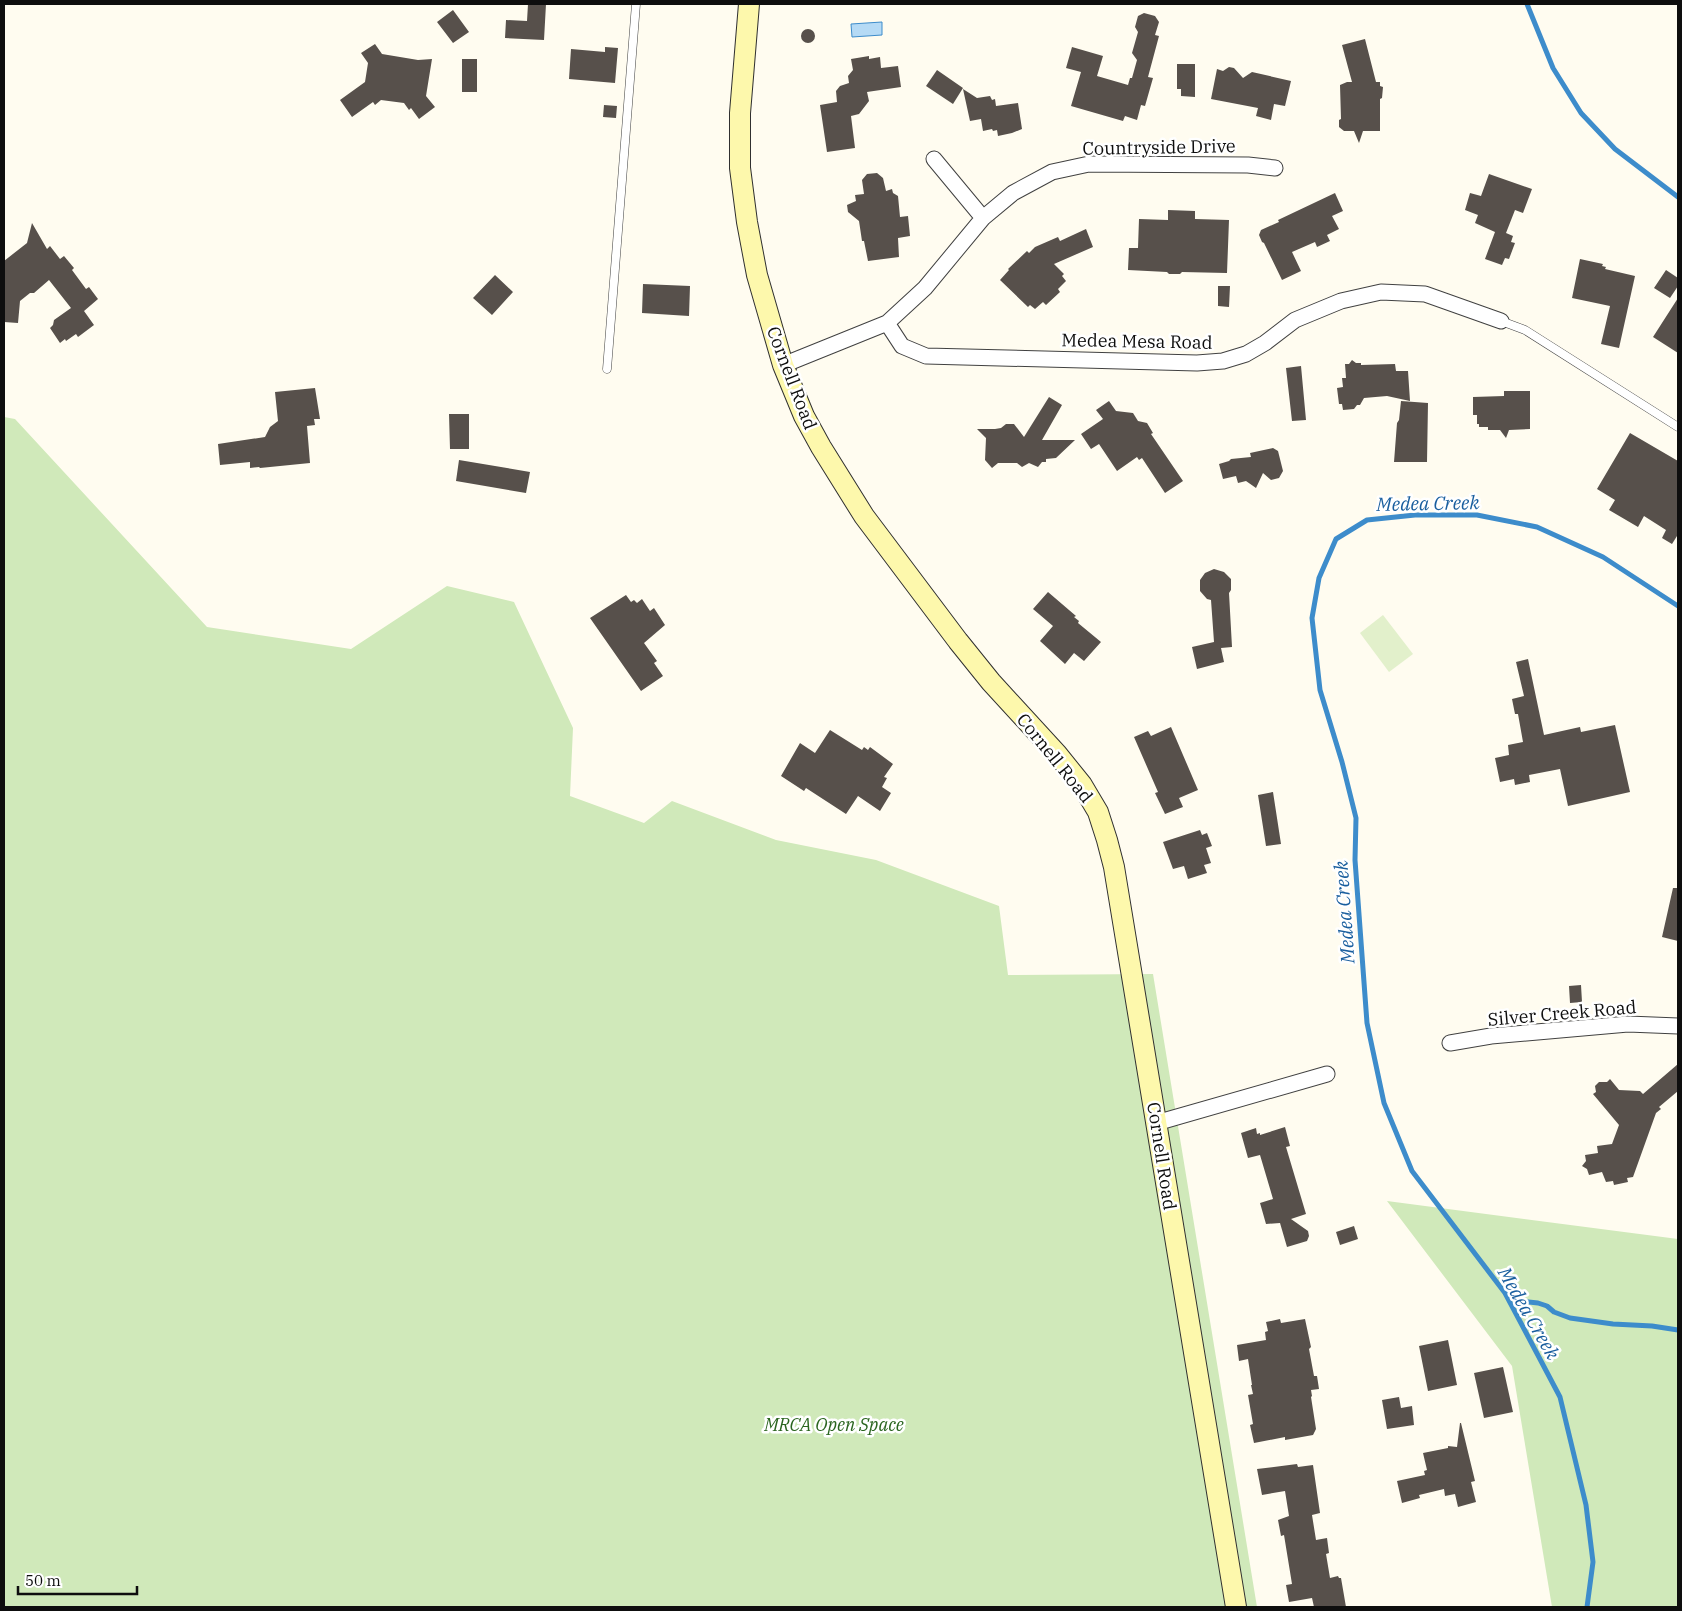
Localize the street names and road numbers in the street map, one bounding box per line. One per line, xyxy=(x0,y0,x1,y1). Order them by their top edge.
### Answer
street label: Countryside Drive xyxy=(1082,134,1236,160)
street label: Cornell Road xyxy=(762,323,822,433)
street label: Medea Mesa Road xyxy=(1061,328,1213,354)
street label: Cornell Road xyxy=(1012,709,1098,808)
street label: Silver Creek Road xyxy=(1487,995,1637,1031)
street label: Cornell Road xyxy=(1142,1101,1182,1212)

